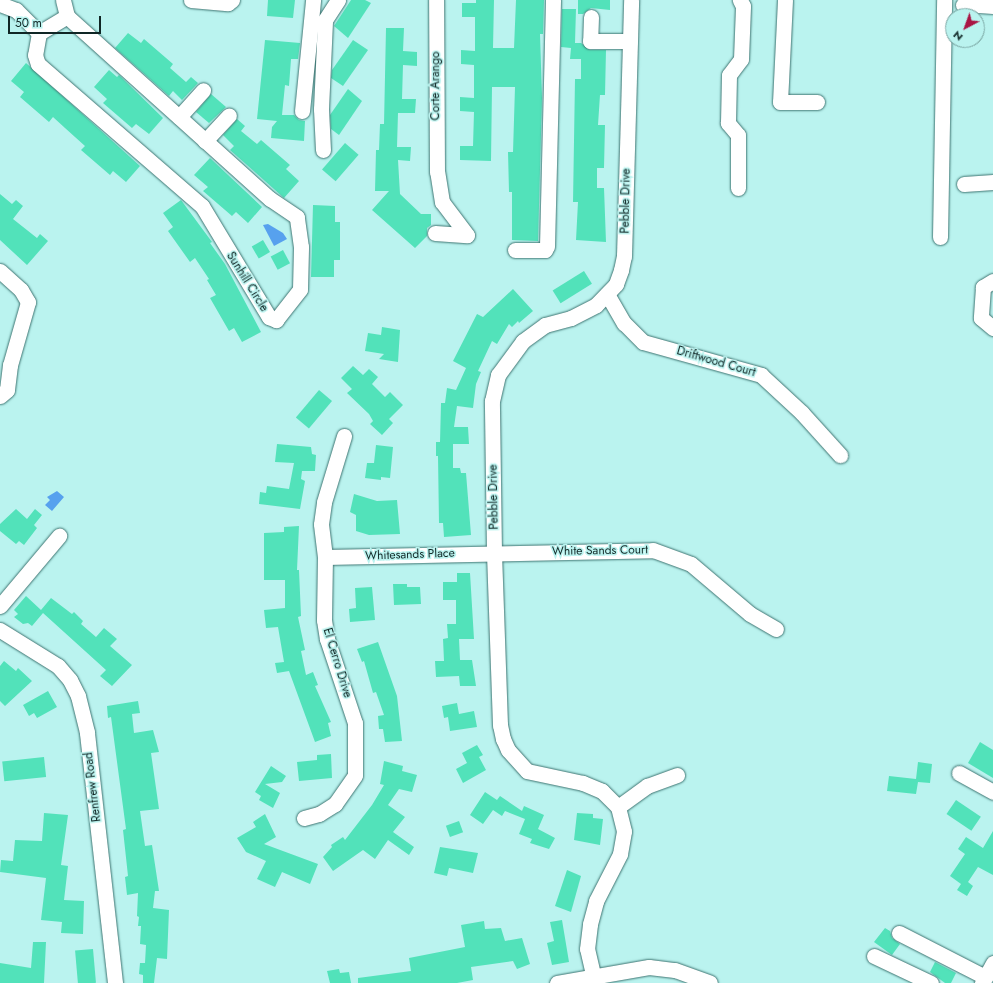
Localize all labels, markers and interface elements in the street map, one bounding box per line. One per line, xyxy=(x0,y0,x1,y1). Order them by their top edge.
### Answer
scale bar xyxy=(10,8,103,34)
north arrow xyxy=(945,8,985,48)
text: 50 m xyxy=(15,14,42,32)
text: N xyxy=(949,27,966,45)
street label: Corte Arango xyxy=(429,51,443,121)
street label: Pebble Drive xyxy=(618,168,634,234)
street label: Sunhill Circle xyxy=(223,249,271,315)
street label: Driftwood Court xyxy=(675,344,757,380)
street label: Pebble Drive xyxy=(486,464,502,530)
street label: White Sands Court xyxy=(552,543,648,559)
street label: Whitesands Place xyxy=(365,546,455,564)
street label: El Cerro Drive xyxy=(320,626,354,700)
street label: Renfrew Road xyxy=(82,751,104,823)

